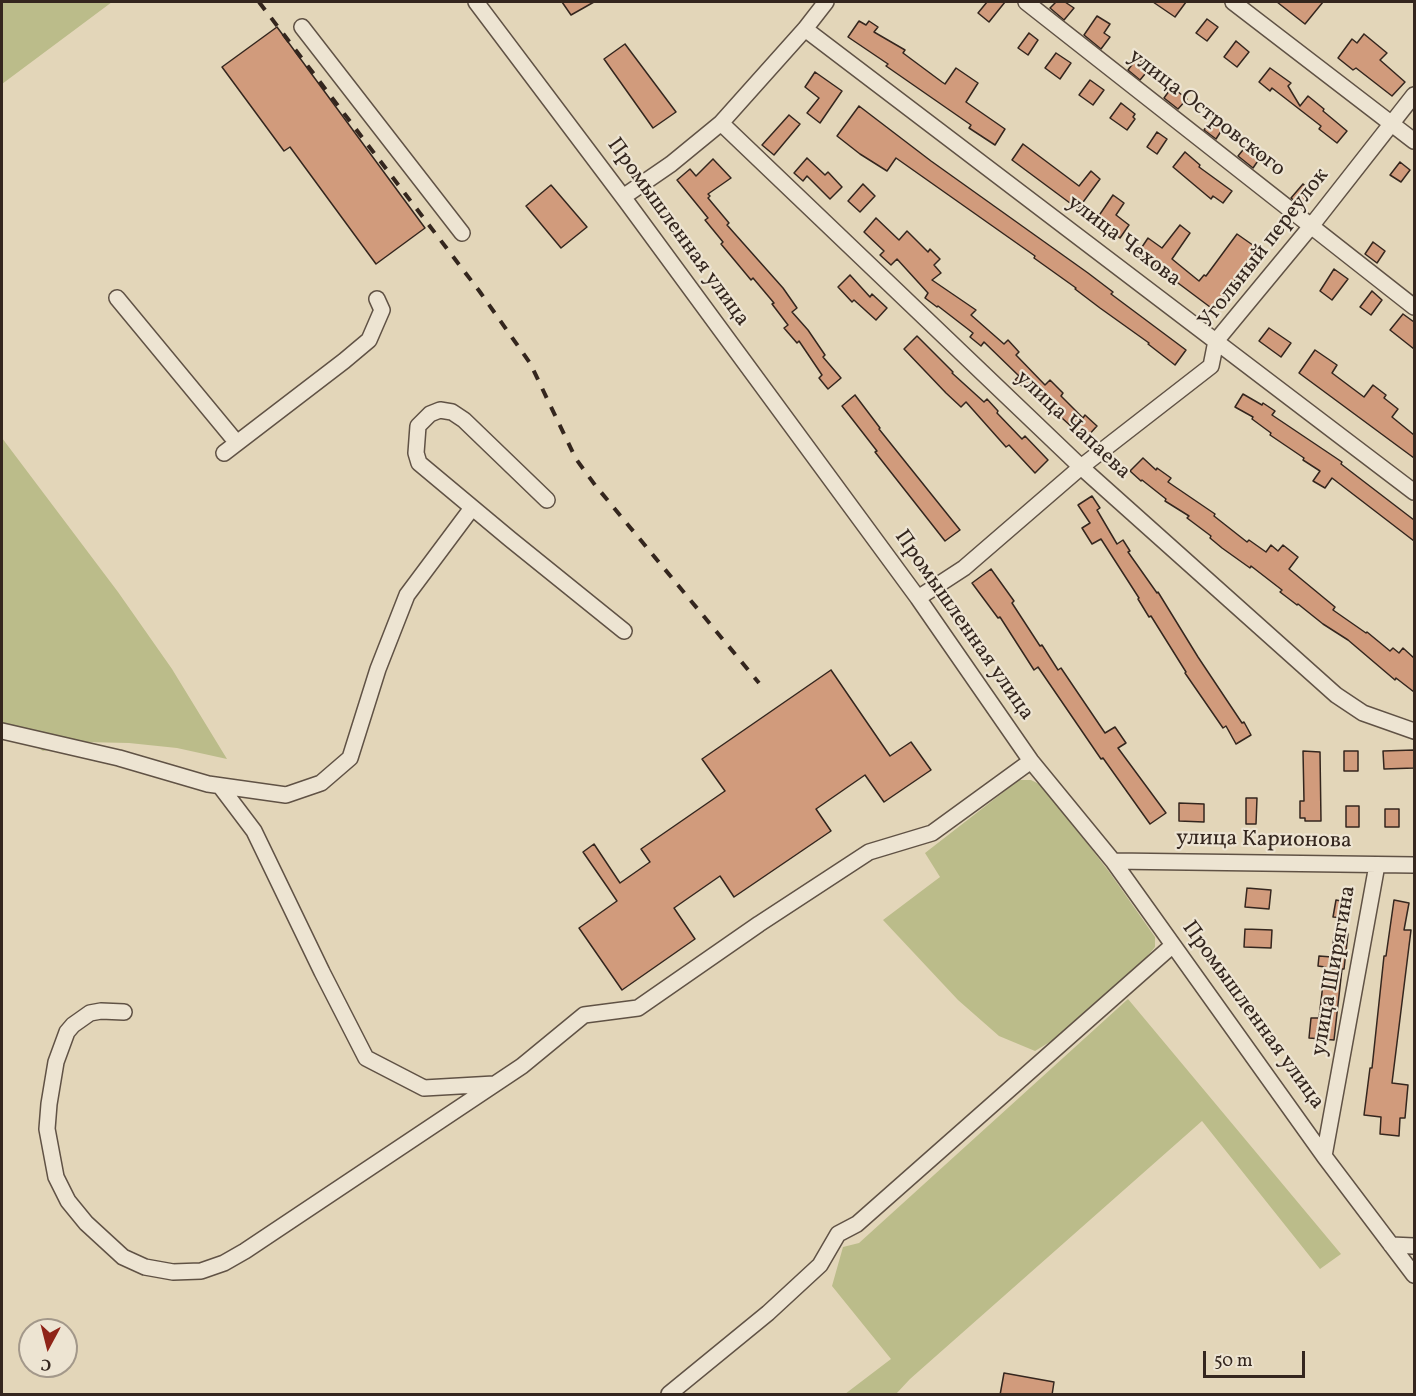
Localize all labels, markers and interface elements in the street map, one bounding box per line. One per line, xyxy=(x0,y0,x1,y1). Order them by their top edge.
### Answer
street label: улица Островского xyxy=(1122,44,1290,184)
street label: Промышленная улица xyxy=(600,134,754,332)
street label: Угольный переулок xyxy=(1194,164,1336,334)
street label: улица Чехова xyxy=(1061,190,1185,294)
street label: улица Чапаева xyxy=(1009,366,1135,486)
street label: Промышленная улица xyxy=(887,526,1039,726)
street label: улица Карионова xyxy=(1176,826,1352,856)
street label: улица Ширягина xyxy=(1307,884,1363,1058)
street label: Промышленная улица xyxy=(1175,917,1329,1115)
north arrow xyxy=(18,1318,78,1378)
scale bar xyxy=(1206,1339,1308,1377)
text: 50 m xyxy=(1214,1349,1253,1374)
text: С xyxy=(40,1352,53,1375)

